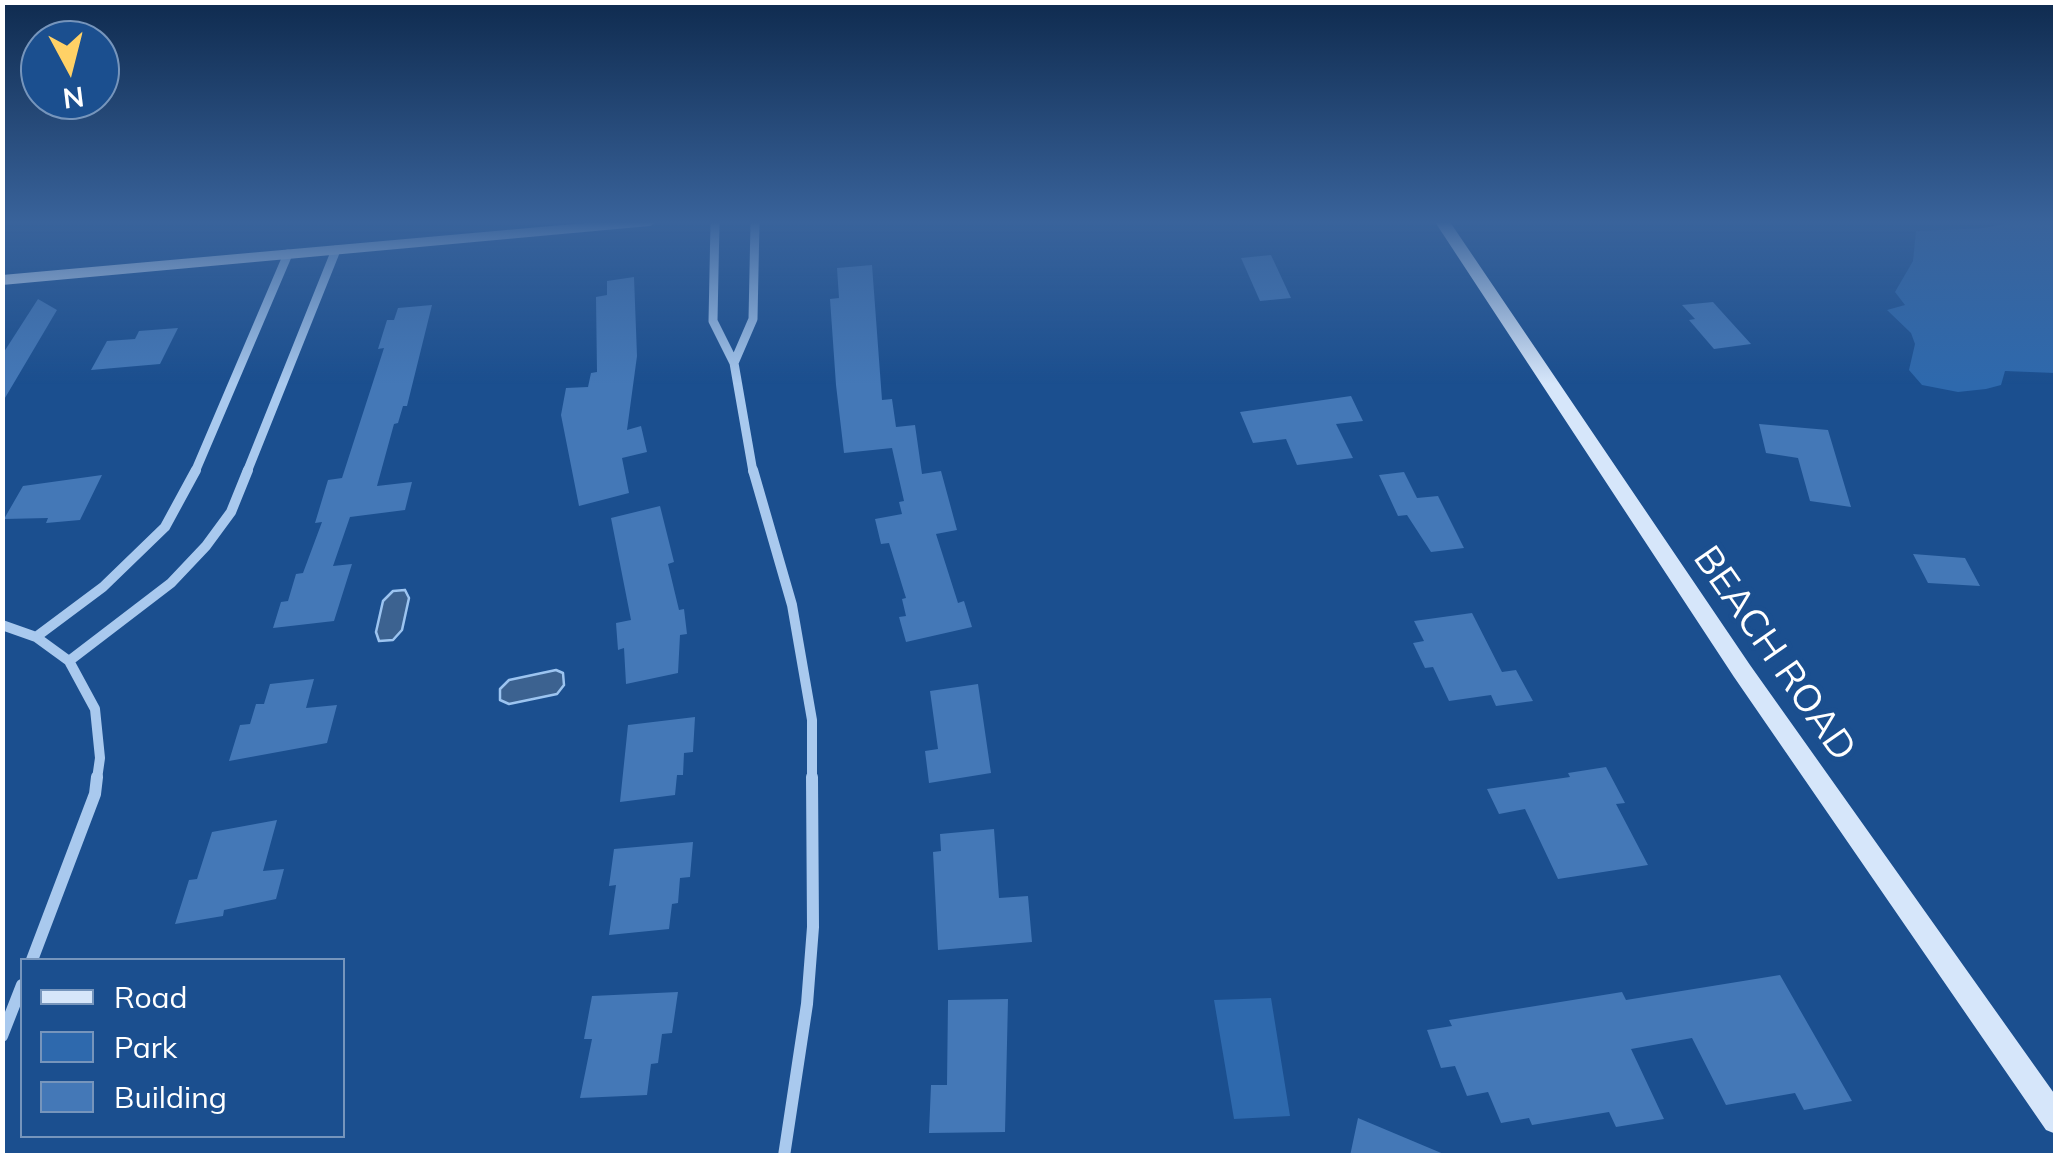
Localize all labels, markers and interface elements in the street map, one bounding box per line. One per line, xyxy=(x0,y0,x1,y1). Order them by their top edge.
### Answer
north arrow xyxy=(20,20,120,120)
text: N xyxy=(61,80,86,117)
street label: BEACH ROAD xyxy=(1683,538,1865,770)
legend xyxy=(20,958,345,1138)
text: Road xyxy=(114,978,188,1016)
text: Park xyxy=(114,1028,177,1066)
text: Building xyxy=(114,1078,227,1116)

